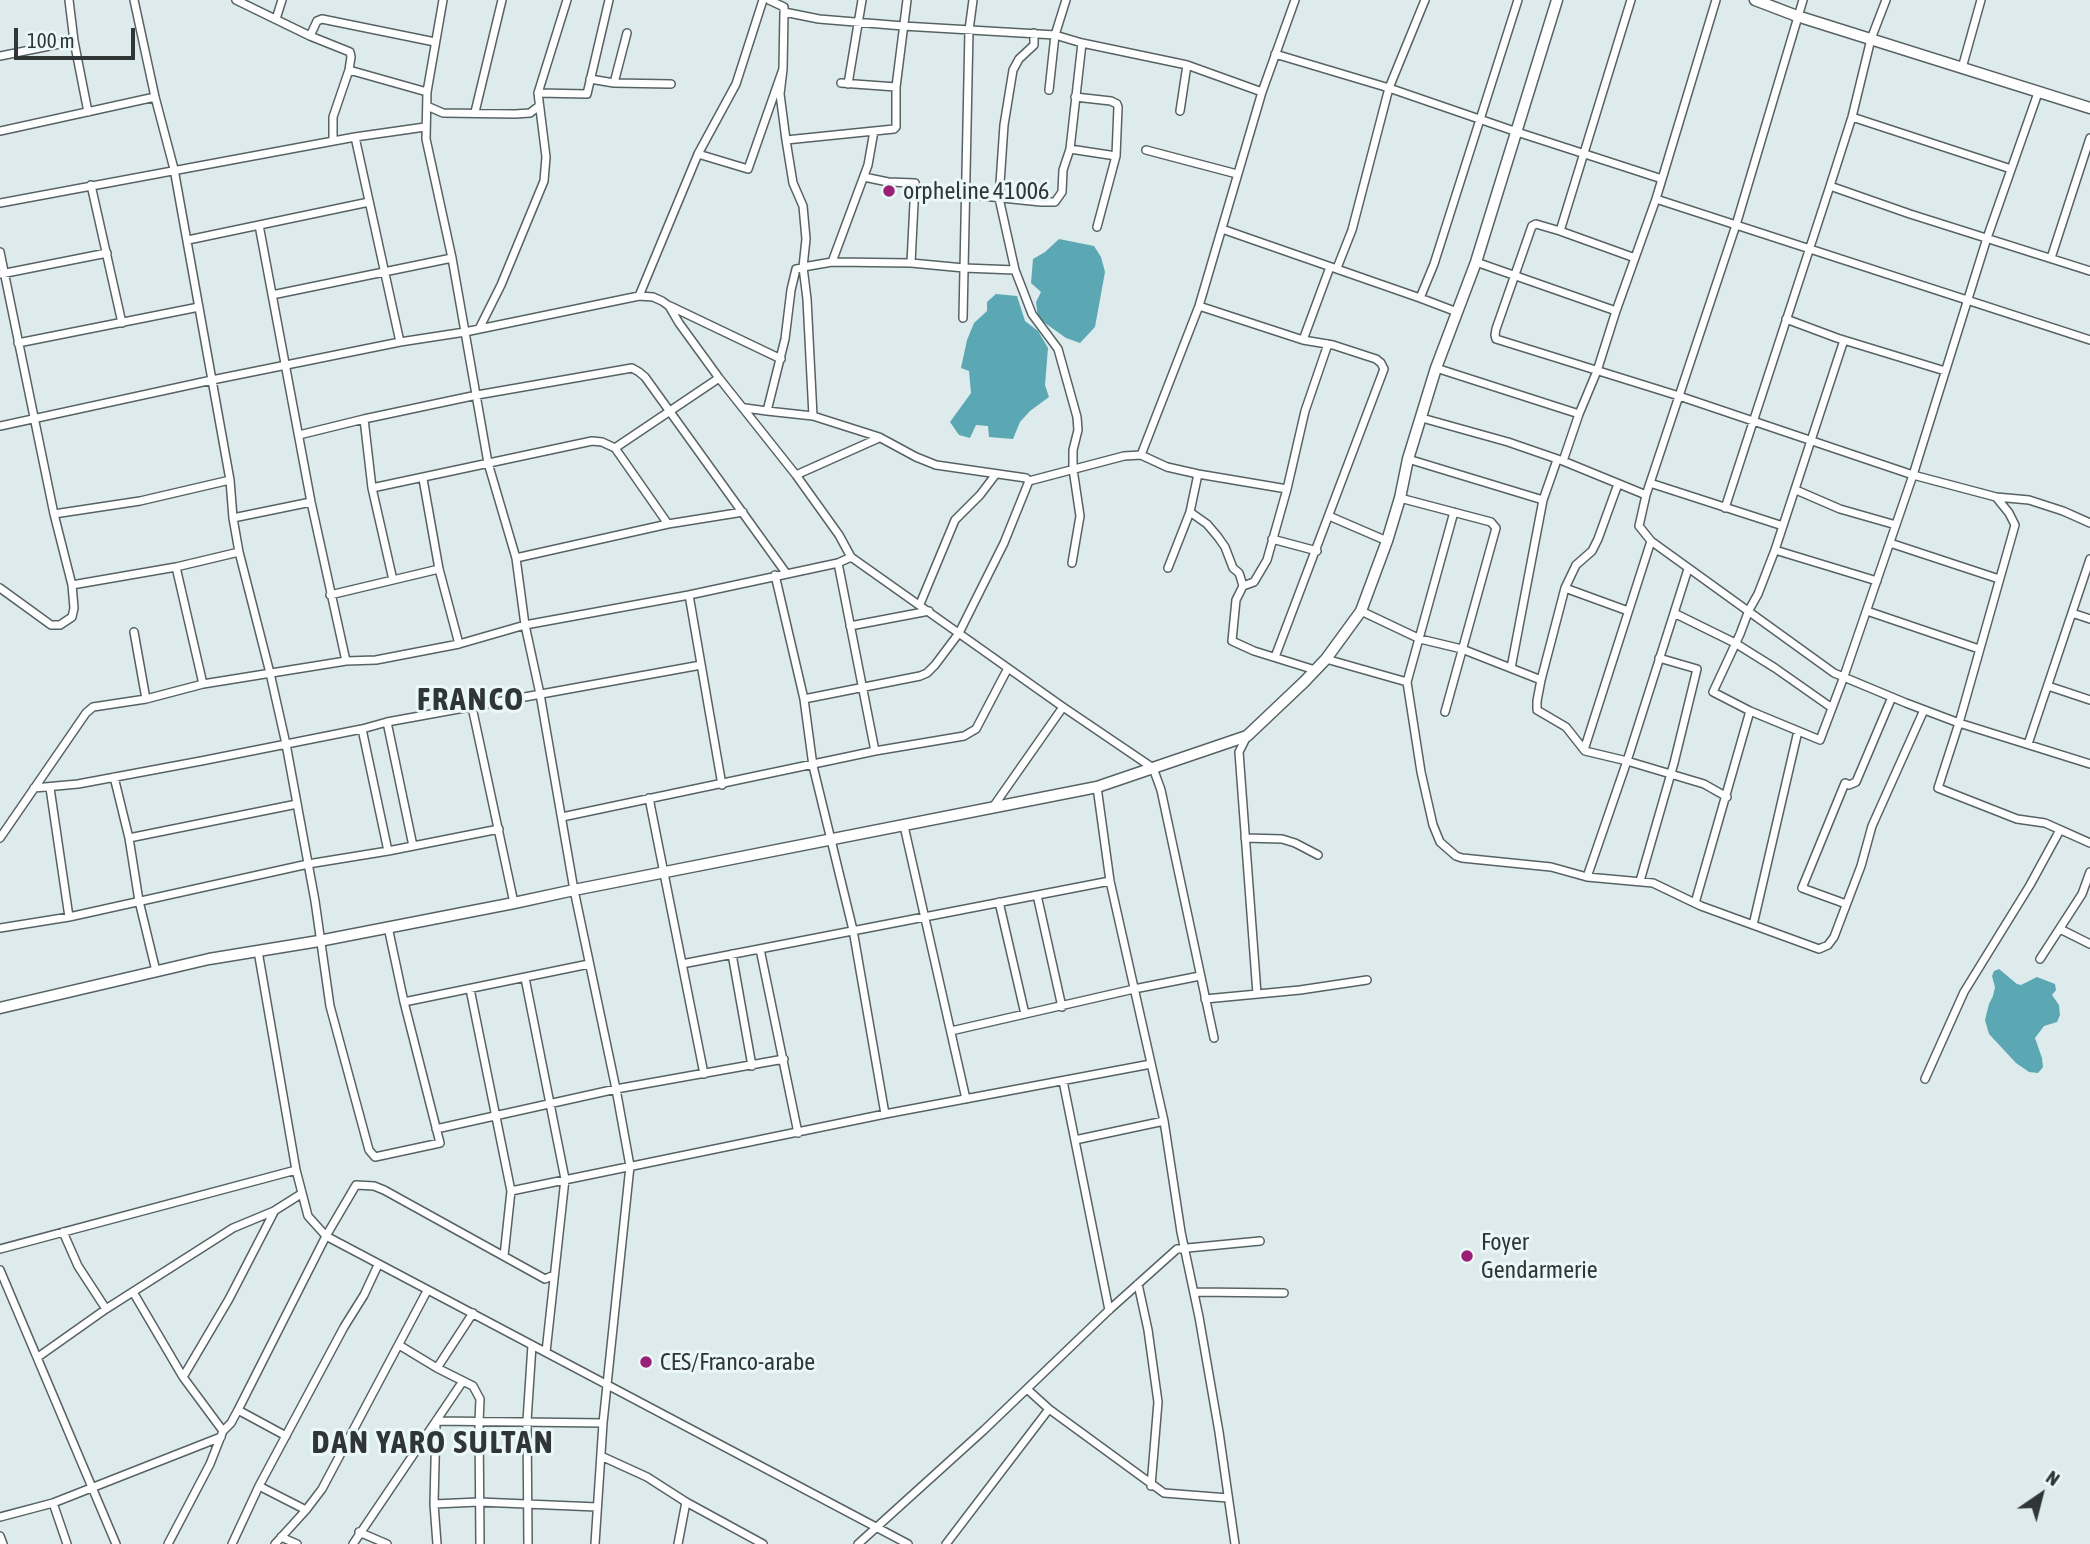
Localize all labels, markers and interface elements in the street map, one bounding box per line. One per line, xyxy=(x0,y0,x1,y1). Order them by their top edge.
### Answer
scale bar xyxy=(18,14,138,58)
text: 100 m xyxy=(27,28,75,52)
place label: orpheline 41006 xyxy=(903,177,1049,205)
marker: orpheline 41006 xyxy=(881,183,897,199)
district label: FRANCO xyxy=(418,681,524,719)
place label: Foyer Gendarmerie xyxy=(1481,1228,1598,1284)
marker: Foyer Gendarmerie xyxy=(1459,1248,1475,1264)
place label: CES/Franco-arabe xyxy=(660,1348,815,1376)
marker: CES/Franco-arabe xyxy=(638,1354,654,1370)
district label: DAN YARO SULTAN xyxy=(313,1424,553,1462)
north arrow xyxy=(2006,1460,2076,1530)
text: N xyxy=(2042,1466,2064,1490)

